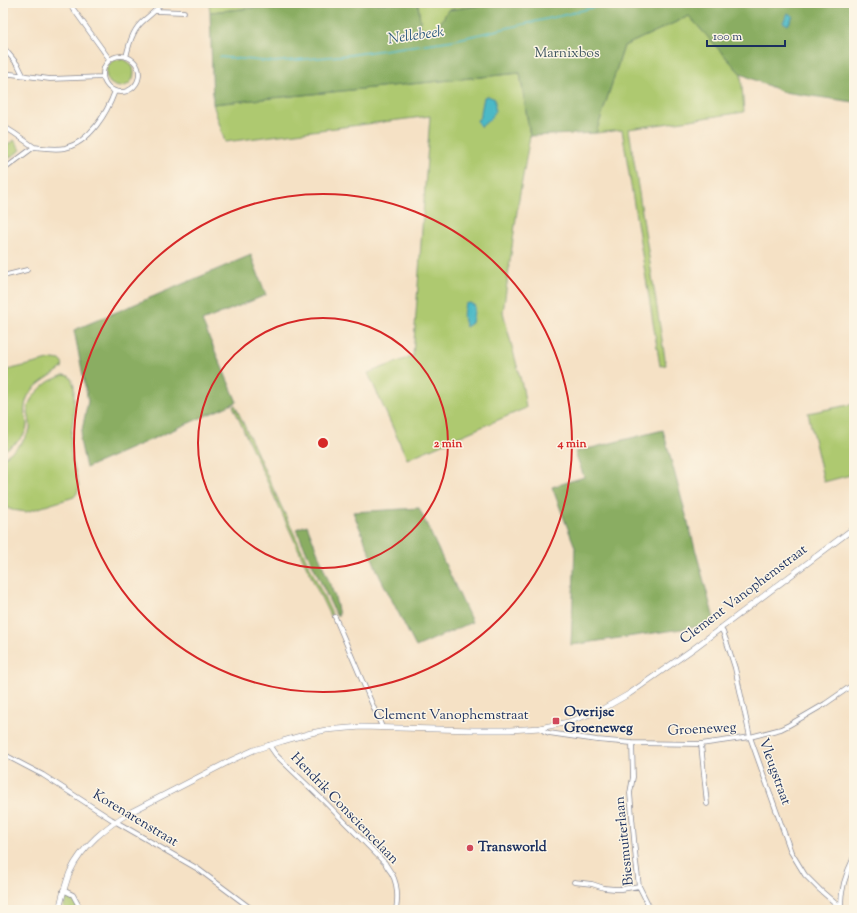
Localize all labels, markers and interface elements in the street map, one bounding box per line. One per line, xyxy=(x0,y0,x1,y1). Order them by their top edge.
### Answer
water label: Nellebeek xyxy=(387,22,446,50)
scale bar xyxy=(707,22,785,48)
text: 100 m xyxy=(713,28,742,46)
park label: Marnixbos xyxy=(535,44,599,64)
text: 2 min xyxy=(434,435,463,453)
text: 4 min xyxy=(556,435,587,453)
centre of rings xyxy=(316,436,330,450)
street label: Clement Vanophemstraat xyxy=(676,540,812,650)
place label: Overijse Groeneweg xyxy=(564,703,633,739)
street label: Clement Vanophemstraat xyxy=(373,706,529,726)
marker: Overijse Groeneweg xyxy=(551,716,561,726)
street label: Groeneweg xyxy=(667,718,737,742)
street label: Vleugstraat xyxy=(753,736,795,808)
street label: Hendrik Consciencelaan xyxy=(285,749,403,869)
street label: Korenarenstraat xyxy=(88,786,182,853)
street label: Biesmuiterlaan xyxy=(610,795,640,887)
place label: Transworld xyxy=(478,838,547,858)
marker: Transworld xyxy=(465,843,475,853)

